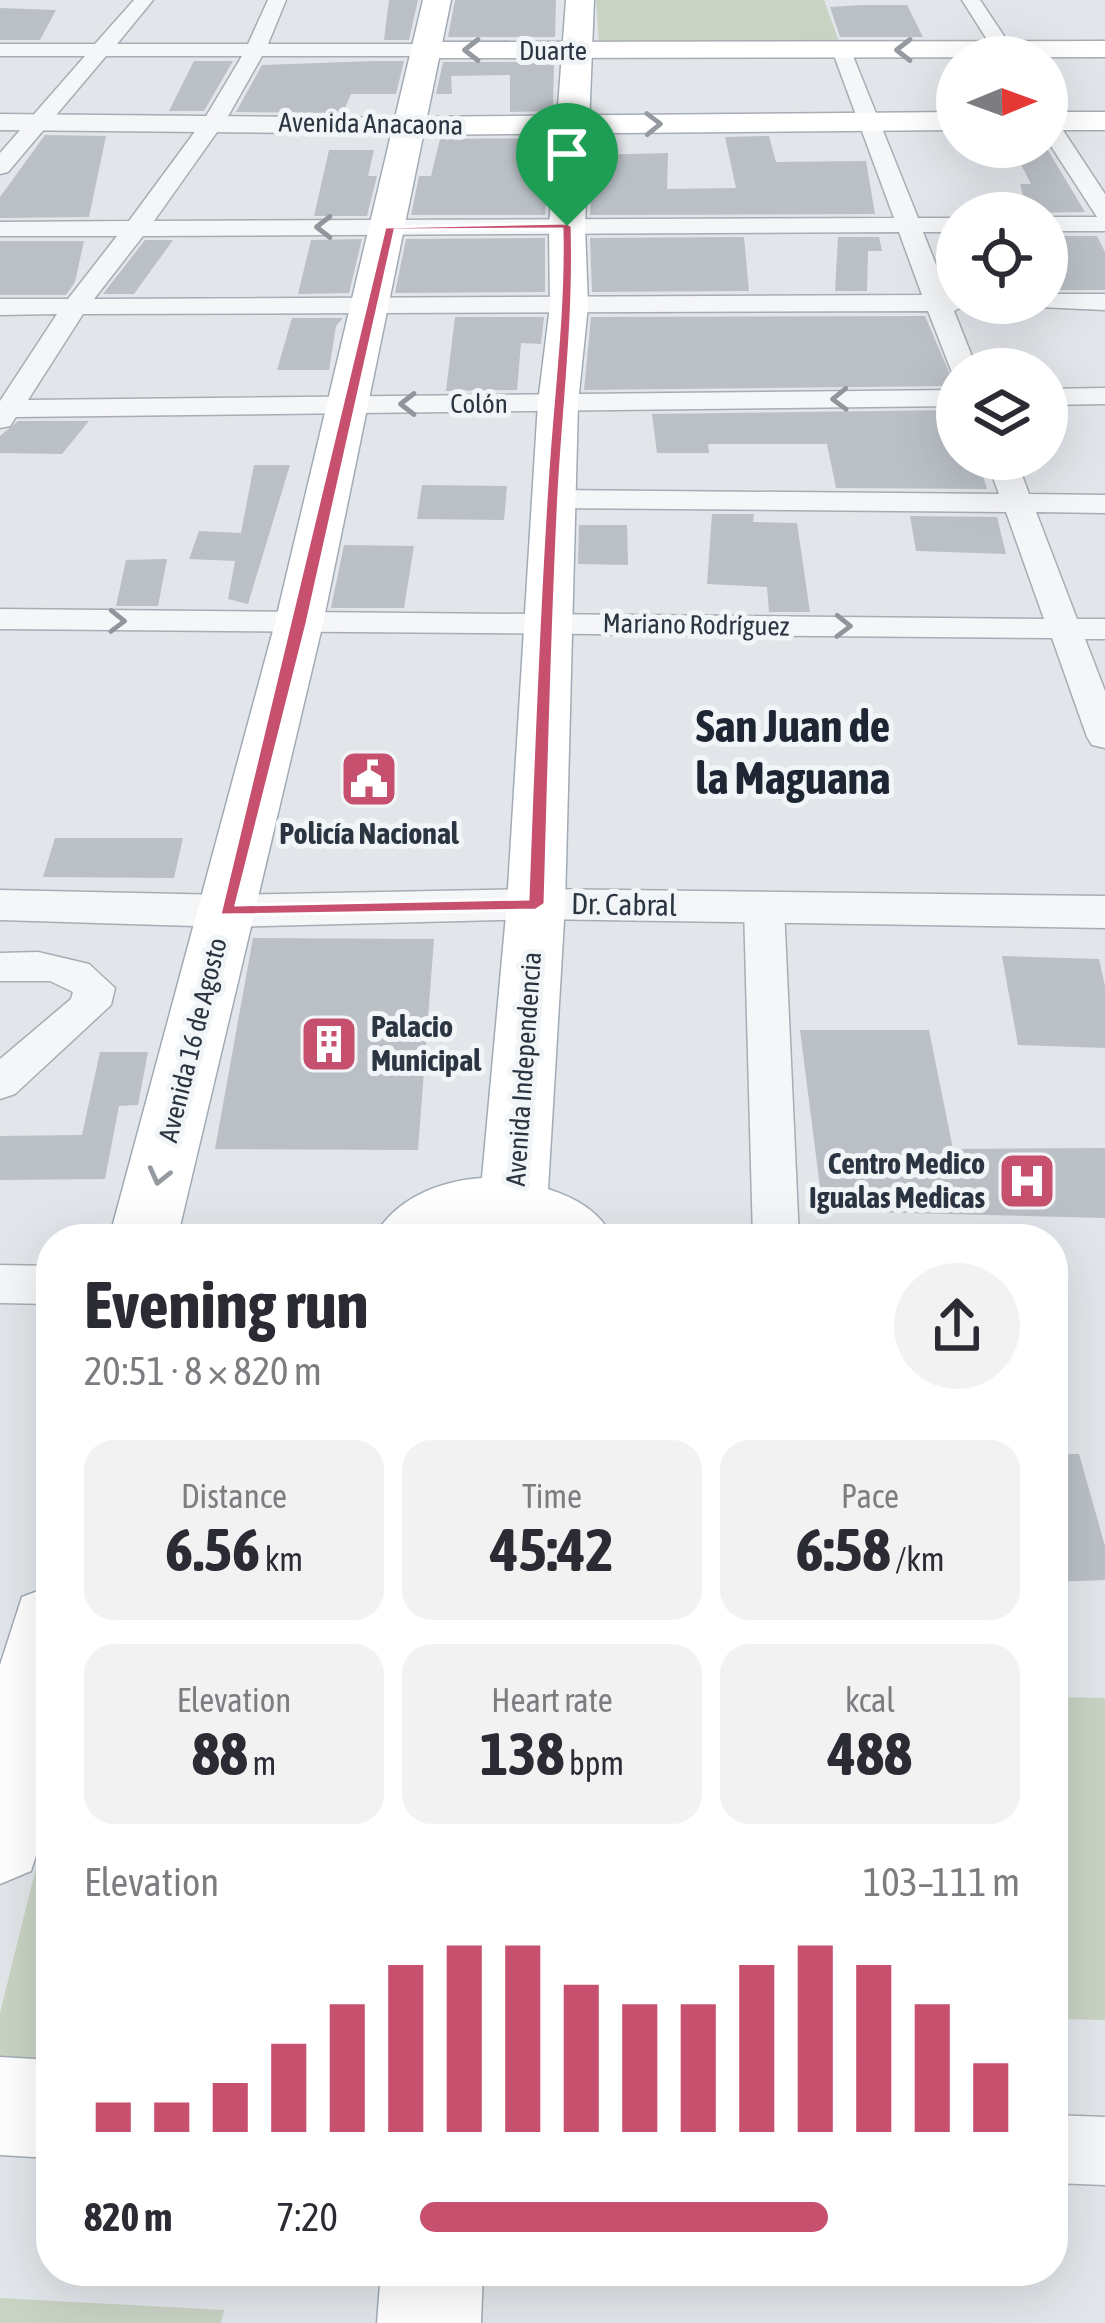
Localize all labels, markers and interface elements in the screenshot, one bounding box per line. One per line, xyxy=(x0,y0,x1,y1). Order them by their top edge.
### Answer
street label: Duarte xyxy=(519,35,587,66)
north arrow xyxy=(936,36,1068,168)
map controls xyxy=(936,36,1068,480)
one-way arrow xyxy=(462,37,480,63)
one-way arrow xyxy=(894,37,912,63)
pin xyxy=(516,103,618,226)
street label: Avenida Anacaona xyxy=(279,106,463,141)
one-way arrow xyxy=(644,112,663,138)
icon: arrive xyxy=(534,121,600,187)
button: locate xyxy=(936,192,1068,324)
one-way arrow xyxy=(314,214,332,240)
button: layers xyxy=(936,348,1068,480)
one-way arrow xyxy=(830,386,849,412)
street label: Colón xyxy=(450,388,508,419)
one-way arrow xyxy=(398,391,417,417)
street label: Mariano Rodríguez xyxy=(602,607,790,642)
one-way arrow xyxy=(109,608,127,634)
one-way arrow xyxy=(835,613,853,639)
district label: San Juan de la Maguana xyxy=(696,700,890,804)
public building icon: Policía Nacional xyxy=(338,748,400,810)
place label: Policía Nacional xyxy=(279,816,460,850)
street label: Dr. Cabral xyxy=(571,886,677,922)
street label: Avenida 16 de Agosto xyxy=(152,935,233,1145)
street label: Avenida Independencia xyxy=(500,951,547,1187)
place label: Palacio Municipal xyxy=(371,1009,482,1077)
building icon: Palacio Municipal xyxy=(298,1013,360,1075)
place label: Centro Medico Igualas Medicas xyxy=(809,1146,985,1214)
hospital icon: Centro Medico Igualas Medicas xyxy=(996,1150,1058,1212)
one-way arrow xyxy=(148,1166,173,1186)
button: share xyxy=(894,1263,1020,1389)
text: Evening run xyxy=(84,1266,369,1342)
text: 20:51 · 8 × 820 m xyxy=(84,1349,322,1393)
text: Distance xyxy=(181,1477,287,1515)
text: Time xyxy=(522,1477,582,1515)
text: Pace xyxy=(841,1477,899,1515)
text: 6.56 xyxy=(165,1515,260,1584)
text: 45:42 xyxy=(490,1515,614,1584)
text: 6:58 xyxy=(795,1515,891,1584)
text: km xyxy=(260,1540,303,1578)
text: /km xyxy=(891,1540,945,1578)
text: Elevation xyxy=(177,1681,291,1719)
text: Heart rate xyxy=(491,1681,613,1719)
text: kcal xyxy=(845,1681,895,1719)
text: 88 xyxy=(192,1719,248,1788)
text: 138 xyxy=(480,1719,565,1788)
text: 488 xyxy=(828,1719,912,1788)
text: m xyxy=(248,1744,276,1782)
text: bpm xyxy=(565,1744,624,1782)
text: Elevation xyxy=(84,1860,219,1904)
text: 103–111 m xyxy=(863,1860,1020,1904)
text: 820 m xyxy=(84,2195,172,2239)
text: 7:20 xyxy=(276,2195,338,2239)

